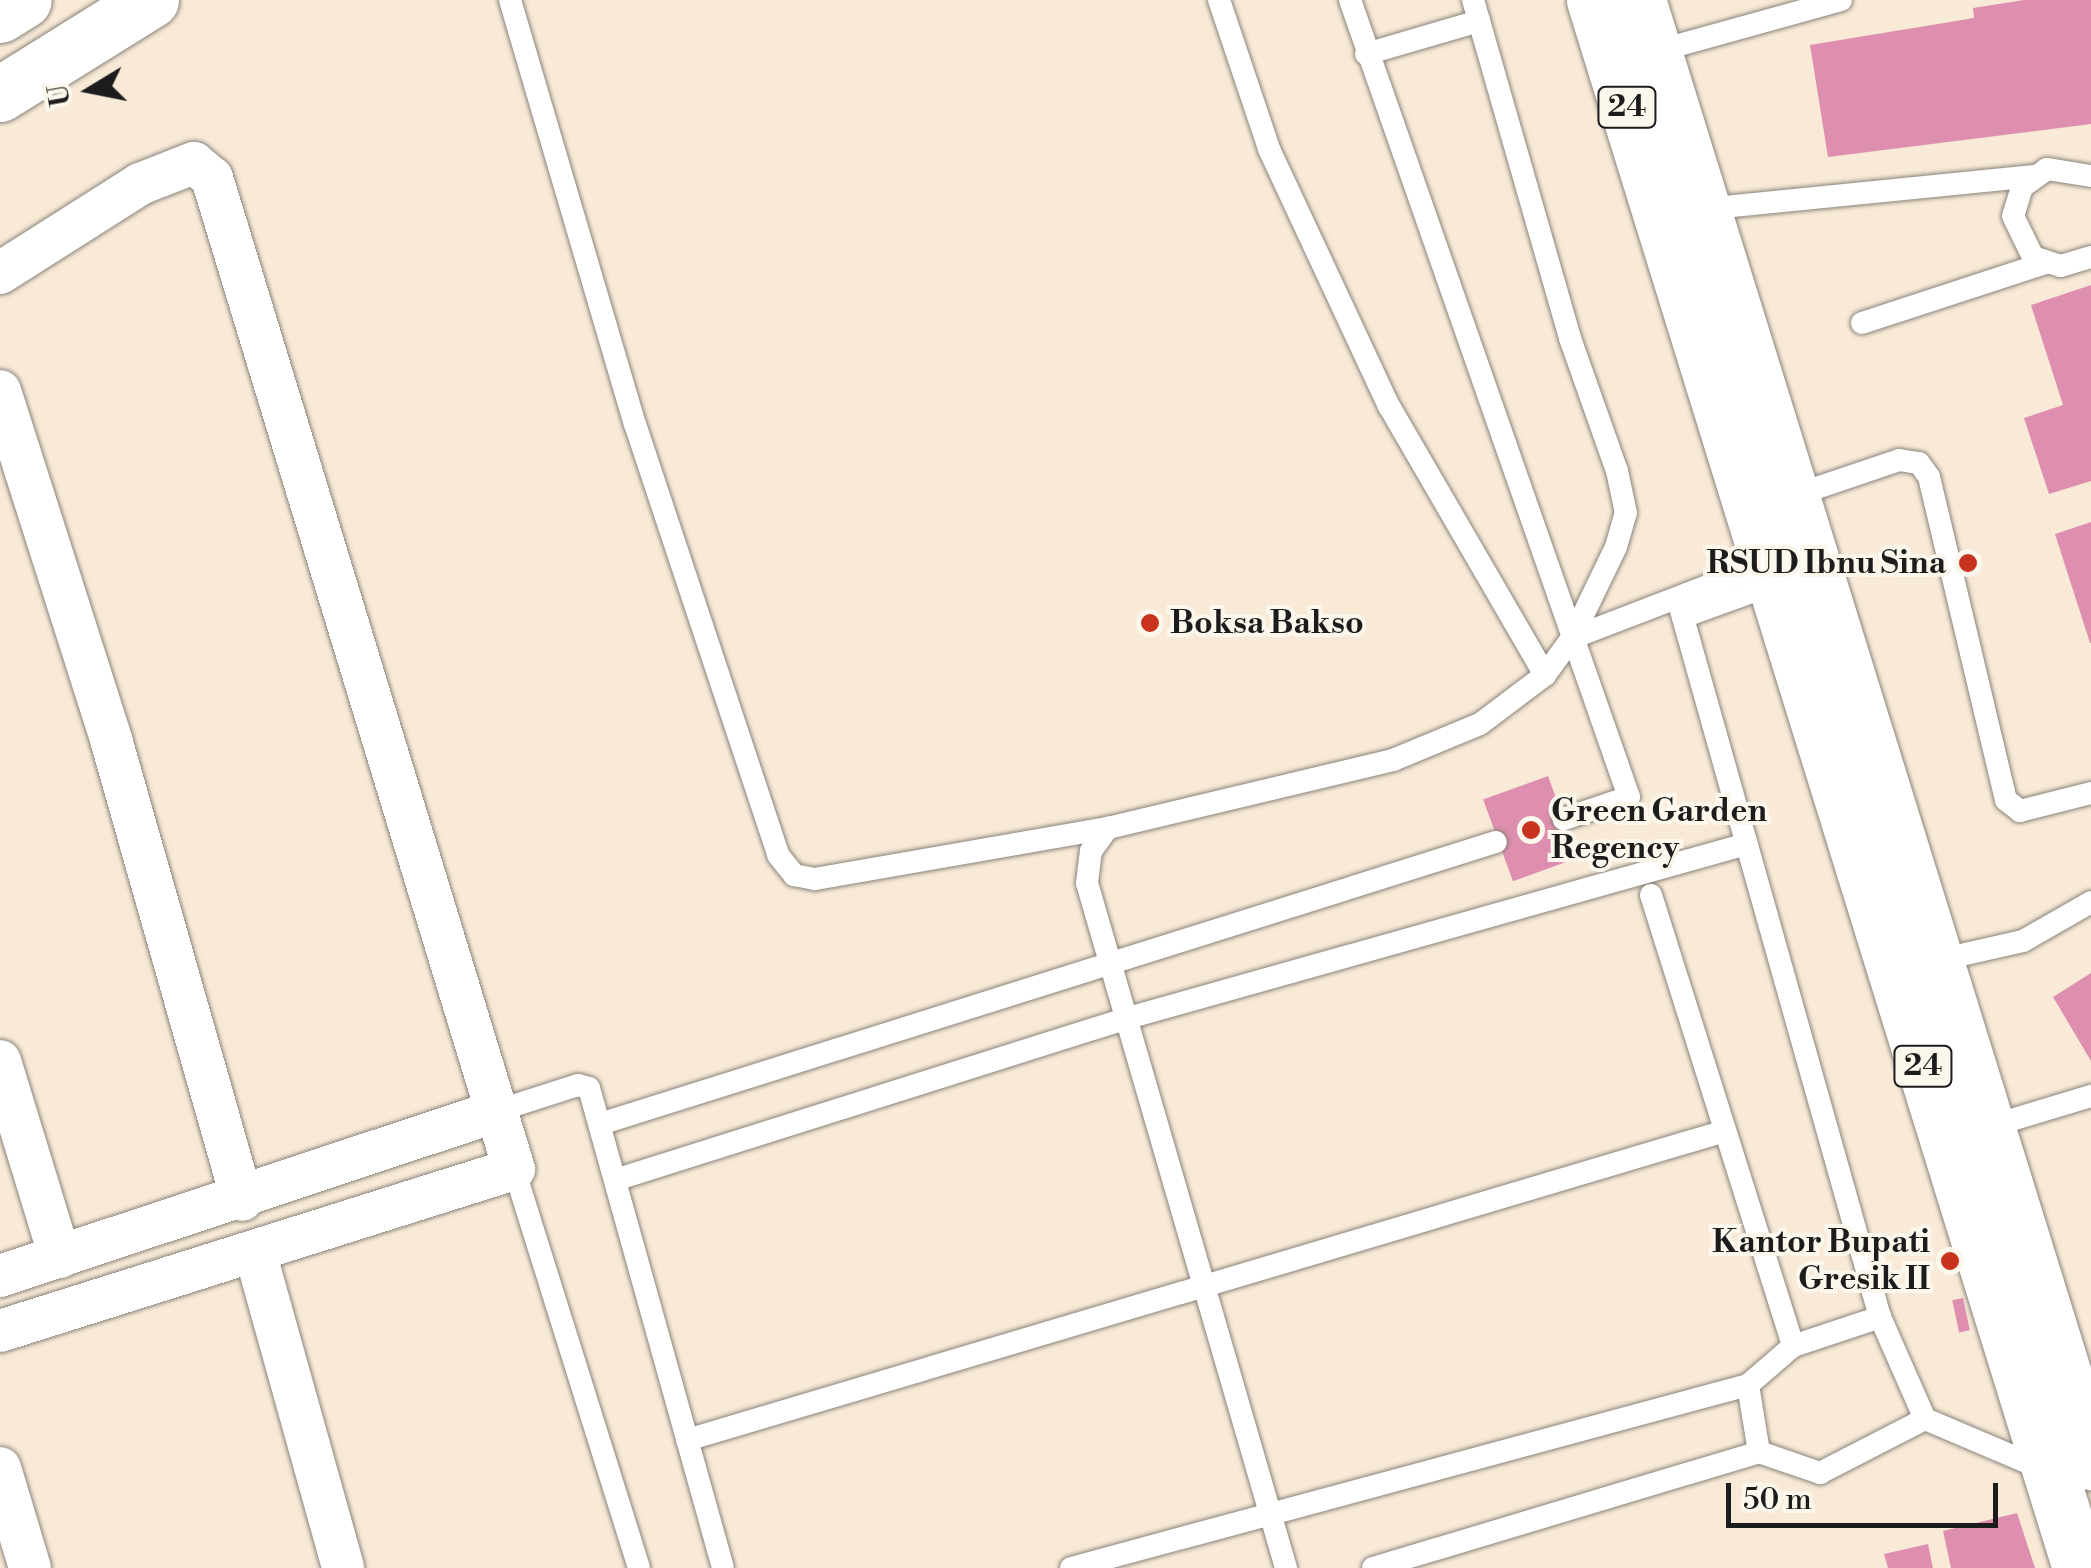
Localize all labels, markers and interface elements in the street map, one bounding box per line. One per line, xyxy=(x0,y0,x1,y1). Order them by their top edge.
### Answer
north arrow xyxy=(40,40,140,140)
text: U xyxy=(41,82,79,109)
road number: 24 xyxy=(1597,82,1657,132)
place label: RSUD Ibnu Sina xyxy=(1706,544,1946,582)
marker: RSUD Ibnu Sina xyxy=(1955,550,1981,576)
place label: Boksa Bakso xyxy=(1170,604,1364,642)
marker: Boksa Bakso xyxy=(1139,612,1161,634)
place label: Green Garden Regency xyxy=(1551,793,1767,868)
marker: Green Garden Regency xyxy=(1520,819,1542,841)
road number: 24 xyxy=(1893,1041,1953,1091)
place label: Kantor Bupati Gresik II xyxy=(1712,1224,1930,1299)
marker: Kantor Bupati Gresik II xyxy=(1939,1250,1961,1272)
scale bar xyxy=(1731,1463,2004,1525)
text: 50 m xyxy=(1743,1481,1812,1519)

